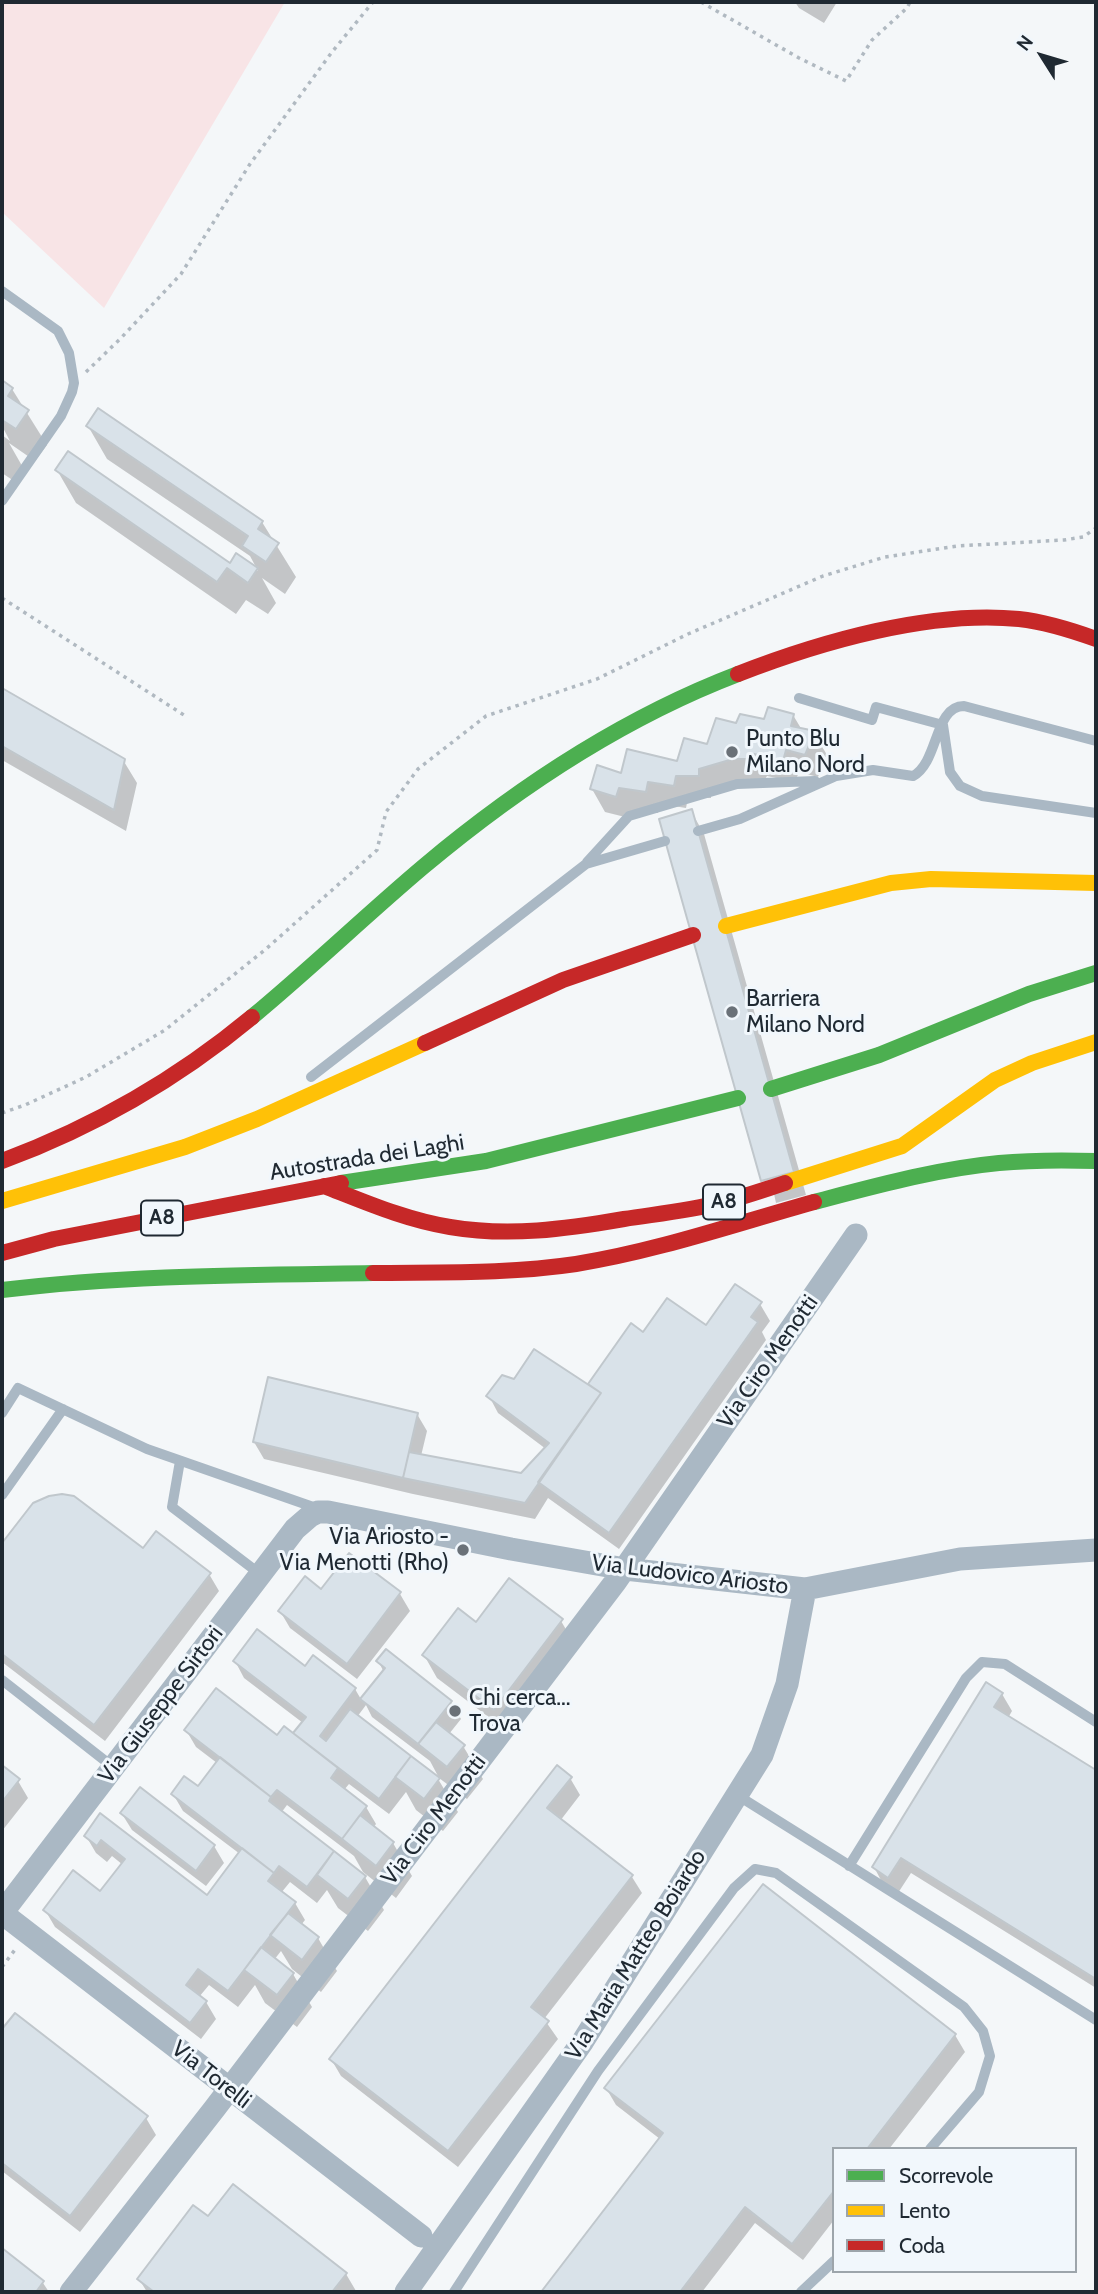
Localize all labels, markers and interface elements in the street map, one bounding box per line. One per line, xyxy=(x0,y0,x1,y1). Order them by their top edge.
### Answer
north arrow xyxy=(1007,21,1077,91)
text: N xyxy=(1012,31,1038,55)
place label: Punto Blu Milano Nord xyxy=(746,725,865,779)
marker: Punto Blu Milano Nord xyxy=(724,744,740,760)
place label: Barriera Milano Nord xyxy=(746,985,865,1039)
marker: Barriera Milano Nord xyxy=(724,1004,740,1020)
street label: Autostrada dei Laghi xyxy=(268,1129,466,1187)
road number: A8 xyxy=(703,1184,745,1220)
road number: A8 xyxy=(141,1200,183,1236)
street label: Via Ciro Menotti xyxy=(712,1290,824,1434)
place label: Via Ariosto - Via Menotti (Rho) xyxy=(280,1523,449,1577)
marker: Via Ariosto - Via Menotti (Rho) xyxy=(455,1542,471,1558)
street label: Via Ludovico Ariosto xyxy=(590,1549,790,1601)
street label: Via Giuseppe Sirtori xyxy=(93,1621,229,1789)
place label: Chi cerca... Trova xyxy=(469,1684,571,1738)
marker: Chi cerca... Trova xyxy=(447,1703,463,1719)
street label: Via Ciro Menotti xyxy=(376,1749,492,1891)
street label: Via Maria Matteo Boiardo xyxy=(560,1845,712,2065)
street label: Via Torelli xyxy=(166,2035,256,2115)
legend xyxy=(832,2147,1077,2273)
text: Scorrevole xyxy=(899,2163,993,2188)
text: Lento xyxy=(899,2198,950,2223)
text: Coda xyxy=(899,2233,945,2258)

